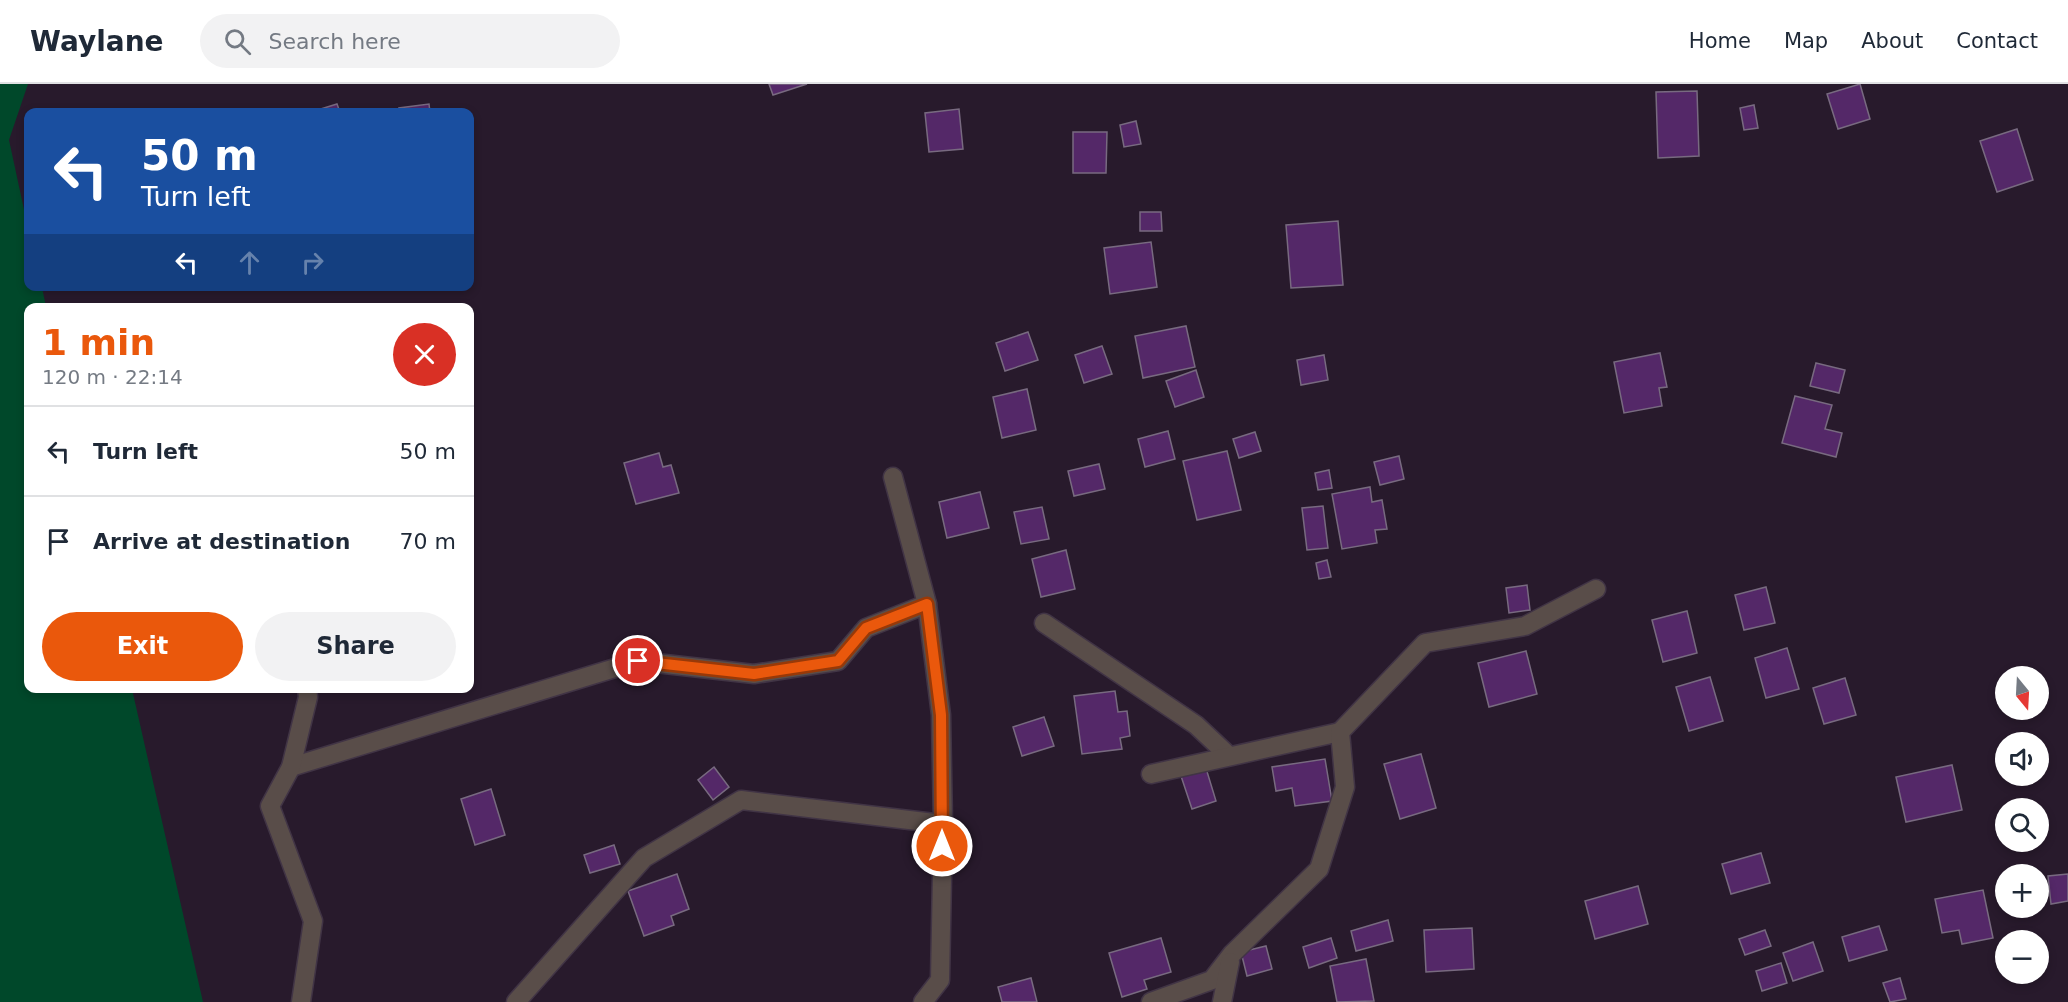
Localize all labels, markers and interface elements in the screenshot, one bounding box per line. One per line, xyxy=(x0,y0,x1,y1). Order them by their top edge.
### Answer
search box xyxy=(200,14,620,68)
text: Waylane xyxy=(30,25,164,58)
icon: search xyxy=(221,25,254,58)
text: Search here xyxy=(269,29,401,54)
text: Home xyxy=(1689,29,1751,53)
text: Map xyxy=(1784,29,1828,53)
text: About xyxy=(1861,29,1923,53)
text: Contact xyxy=(1956,29,2038,53)
text: 50 m xyxy=(141,131,258,180)
icon: left xyxy=(42,132,120,210)
text: Turn left xyxy=(141,181,251,212)
icon: left xyxy=(170,246,203,279)
icon: ahead xyxy=(233,246,266,279)
icon: right xyxy=(296,246,329,279)
text: 1 min xyxy=(42,322,155,363)
button: close xyxy=(393,323,456,386)
text: 120 m · 22:14 xyxy=(42,365,183,389)
icon: left xyxy=(42,435,75,468)
text: Turn left xyxy=(93,439,198,464)
text: 50 m xyxy=(400,439,456,464)
icon: arrive xyxy=(42,525,75,558)
text: Arrive at destination xyxy=(93,529,350,554)
text: 70 m xyxy=(400,529,456,554)
button: Exit xyxy=(42,612,243,681)
button: Share xyxy=(255,612,456,681)
pin xyxy=(612,635,663,686)
icon: arrive xyxy=(621,644,654,677)
north arrow xyxy=(1995,666,2049,720)
map controls xyxy=(1995,666,2049,984)
button: sound xyxy=(1995,732,2049,786)
button: search xyxy=(1995,798,2049,852)
position arrow xyxy=(910,814,974,878)
button: + xyxy=(1995,864,2049,918)
button: − xyxy=(1995,930,2049,984)

